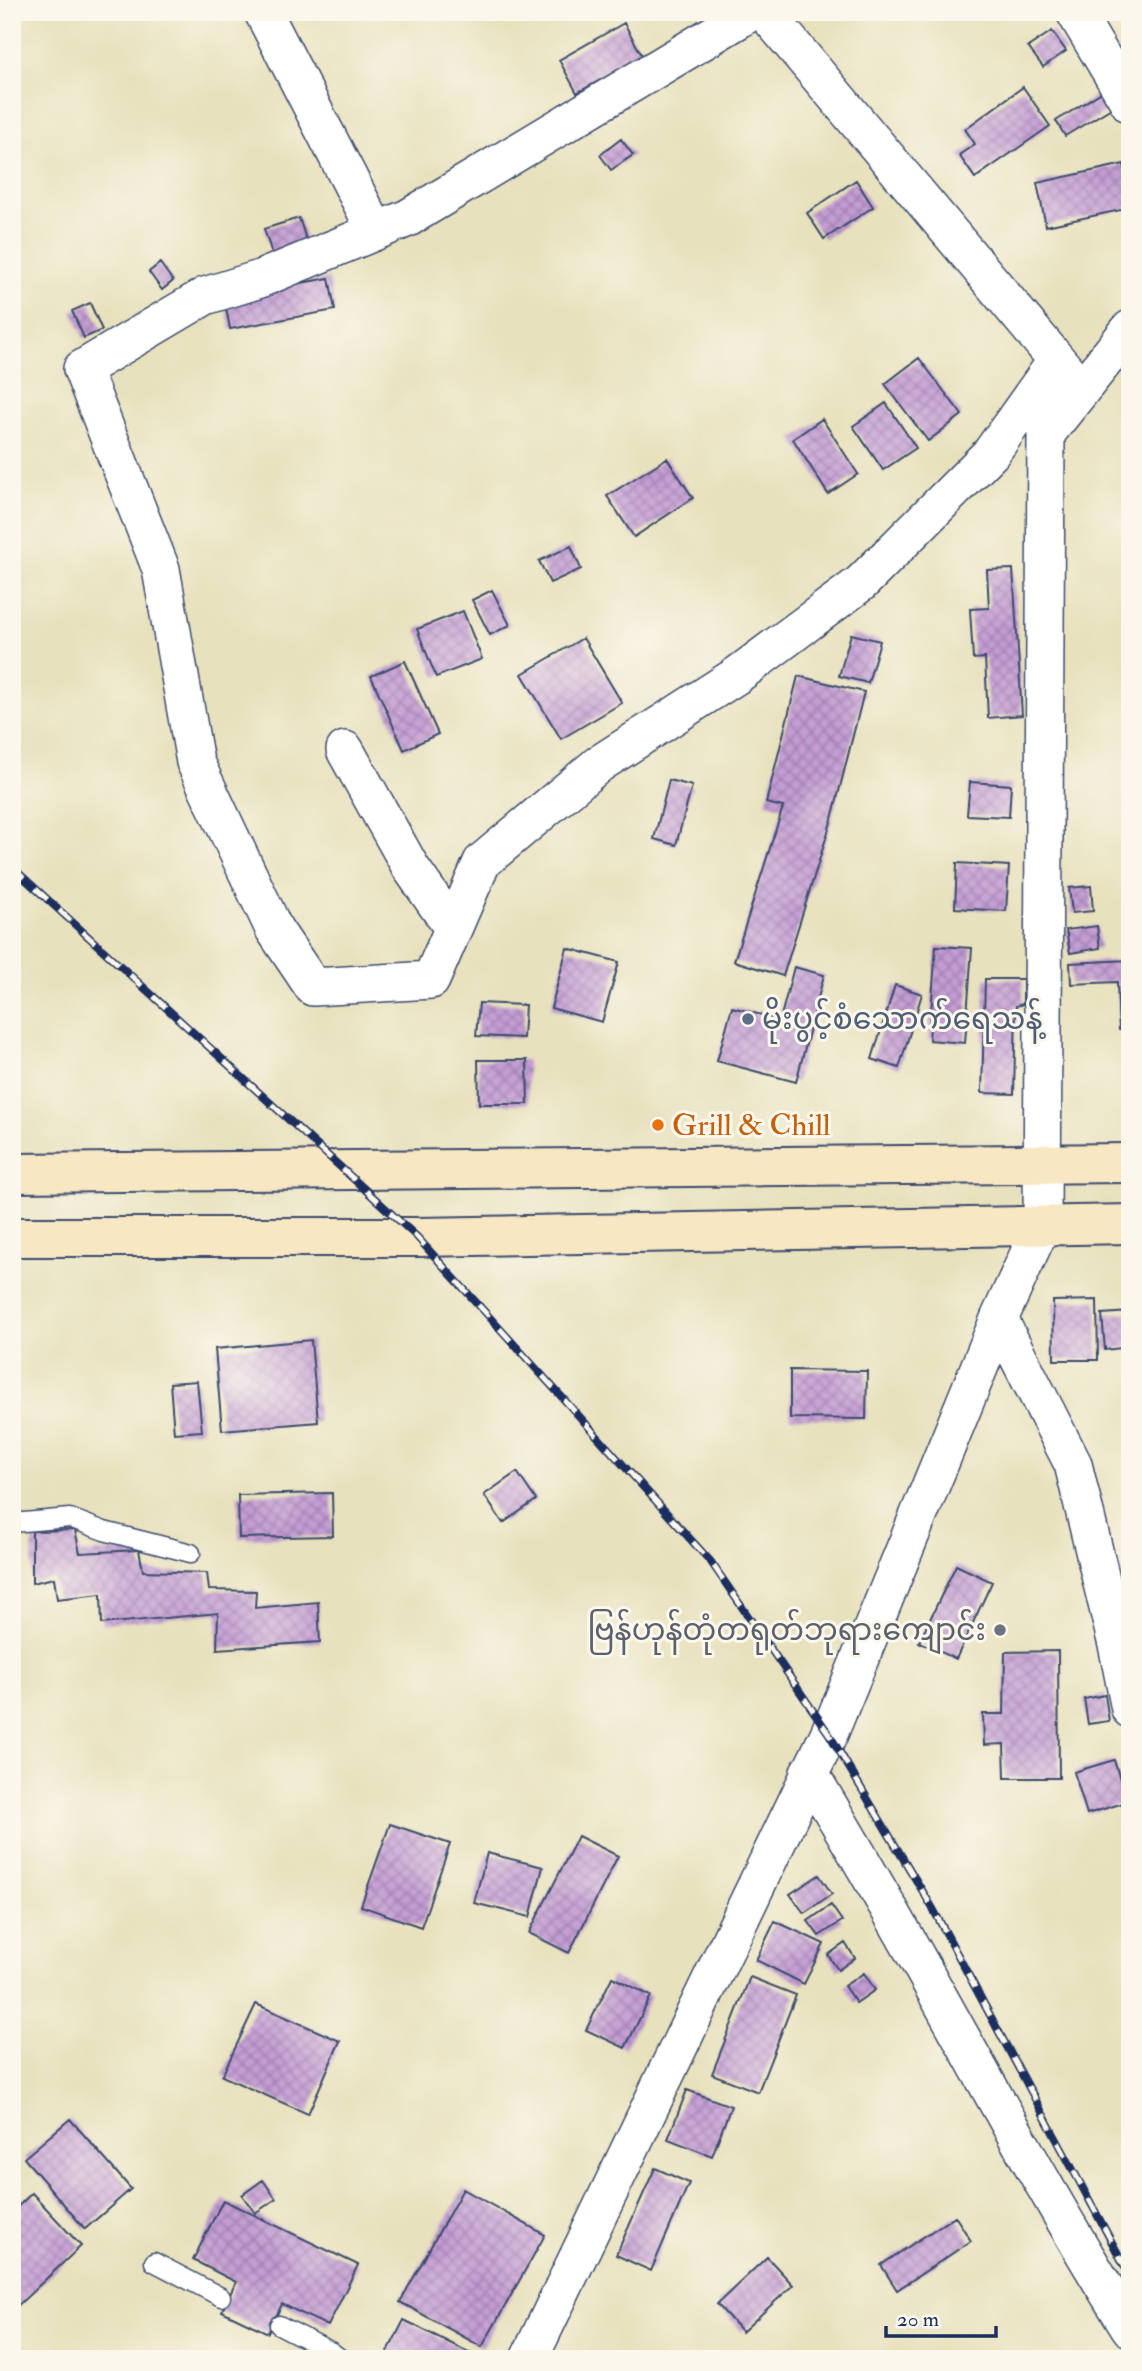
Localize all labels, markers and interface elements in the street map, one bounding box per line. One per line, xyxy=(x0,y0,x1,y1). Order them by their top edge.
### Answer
place label: မိုးပွင့်စံသောက်ရေသန့် xyxy=(762,997,1046,1044)
marker: မိုးပွင့်စံသောက်ရေသန့် xyxy=(740,1011,756,1027)
place label: Grill & Chill xyxy=(672,1107,831,1144)
marker: Grill & Chill xyxy=(650,1117,666,1133)
place label: ဗြန်ဟုန်တုံတရုတ်ဘုရားကျောင်း xyxy=(587,1608,986,1655)
marker: ဗြန်ဟုန်တုံတရုတ်ဘုရားကျောင်း xyxy=(992,1622,1008,1638)
scale bar xyxy=(886,2294,997,2338)
text: 20 m xyxy=(897,2306,939,2333)

